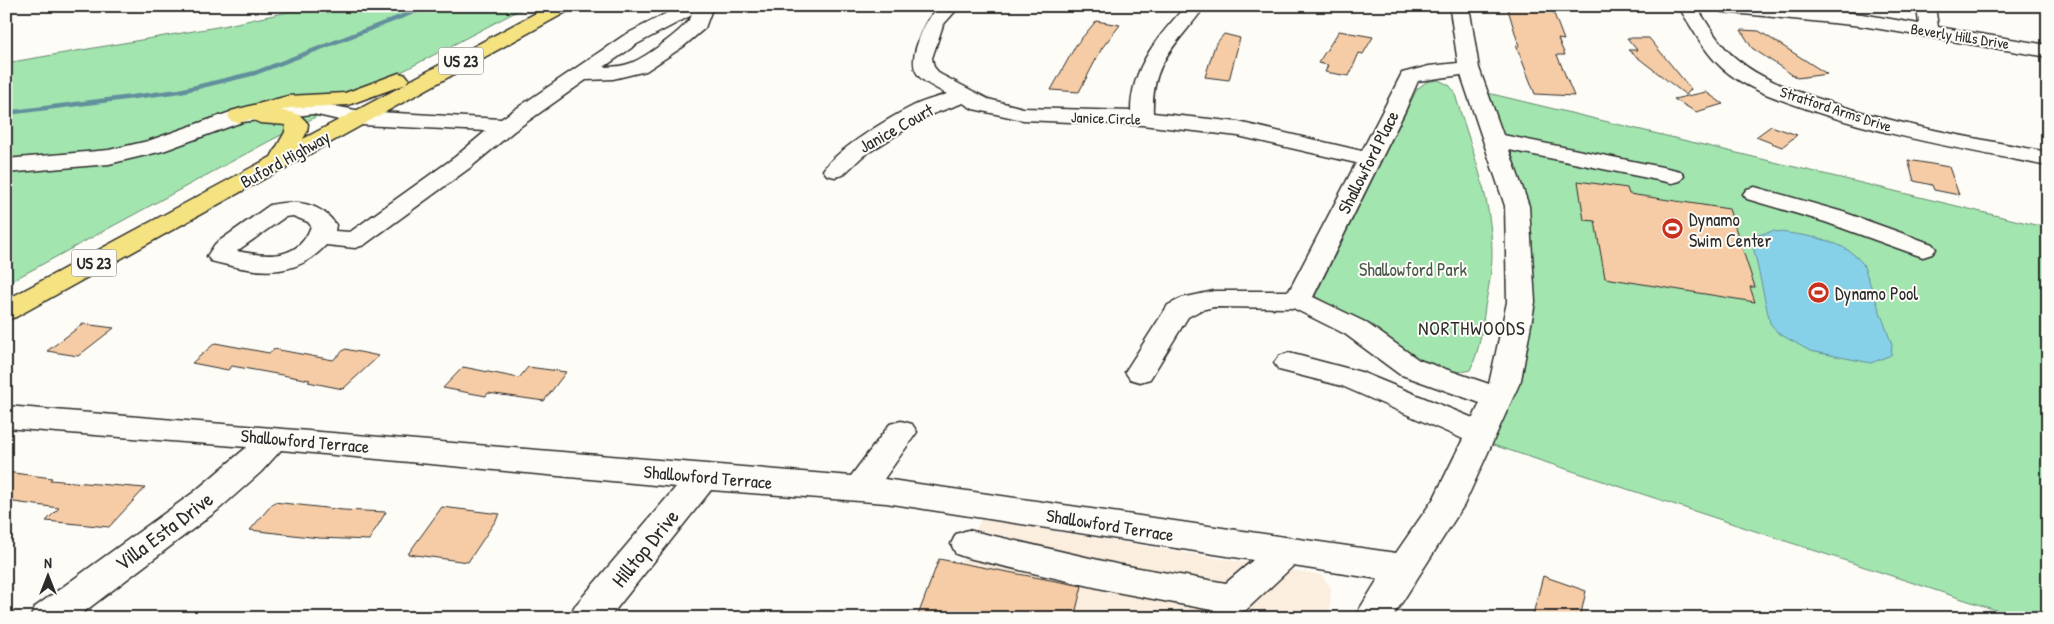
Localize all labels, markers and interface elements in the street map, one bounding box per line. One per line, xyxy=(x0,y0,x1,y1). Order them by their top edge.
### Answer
street label: Beverly Hills Drive xyxy=(1909,18,2011,54)
road number: US 23 xyxy=(438,48,484,74)
street label: Stratford Arms Drive xyxy=(1778,81,1894,137)
street label: Janice Court xyxy=(854,97,938,159)
street label: Janice Circle xyxy=(1071,106,1141,130)
street label: Shallowford Place xyxy=(1331,106,1405,218)
street label: Buford Highway xyxy=(236,124,335,194)
place label: Dynamo Swim Center xyxy=(1689,207,1772,253)
sports icon: Dynamo Swim Center xyxy=(1661,217,1685,241)
road number: US 23 xyxy=(72,250,116,276)
park label: Shallowford Park xyxy=(1359,257,1468,282)
sports icon: Dynamo Pool xyxy=(1807,281,1831,305)
place label: Dynamo Pool xyxy=(1835,281,1918,306)
district label: NORTHWOODS xyxy=(1418,315,1526,341)
street label: Shallowford Terrace xyxy=(240,423,370,459)
street label: Shallowford Terrace xyxy=(643,459,773,495)
street label: Villa Esta Drive xyxy=(109,485,219,577)
street label: Hilltop Drive xyxy=(605,503,685,593)
street label: Shallowford Terrace xyxy=(1044,503,1176,547)
north arrow xyxy=(22,552,72,602)
text: N xyxy=(44,553,52,572)

